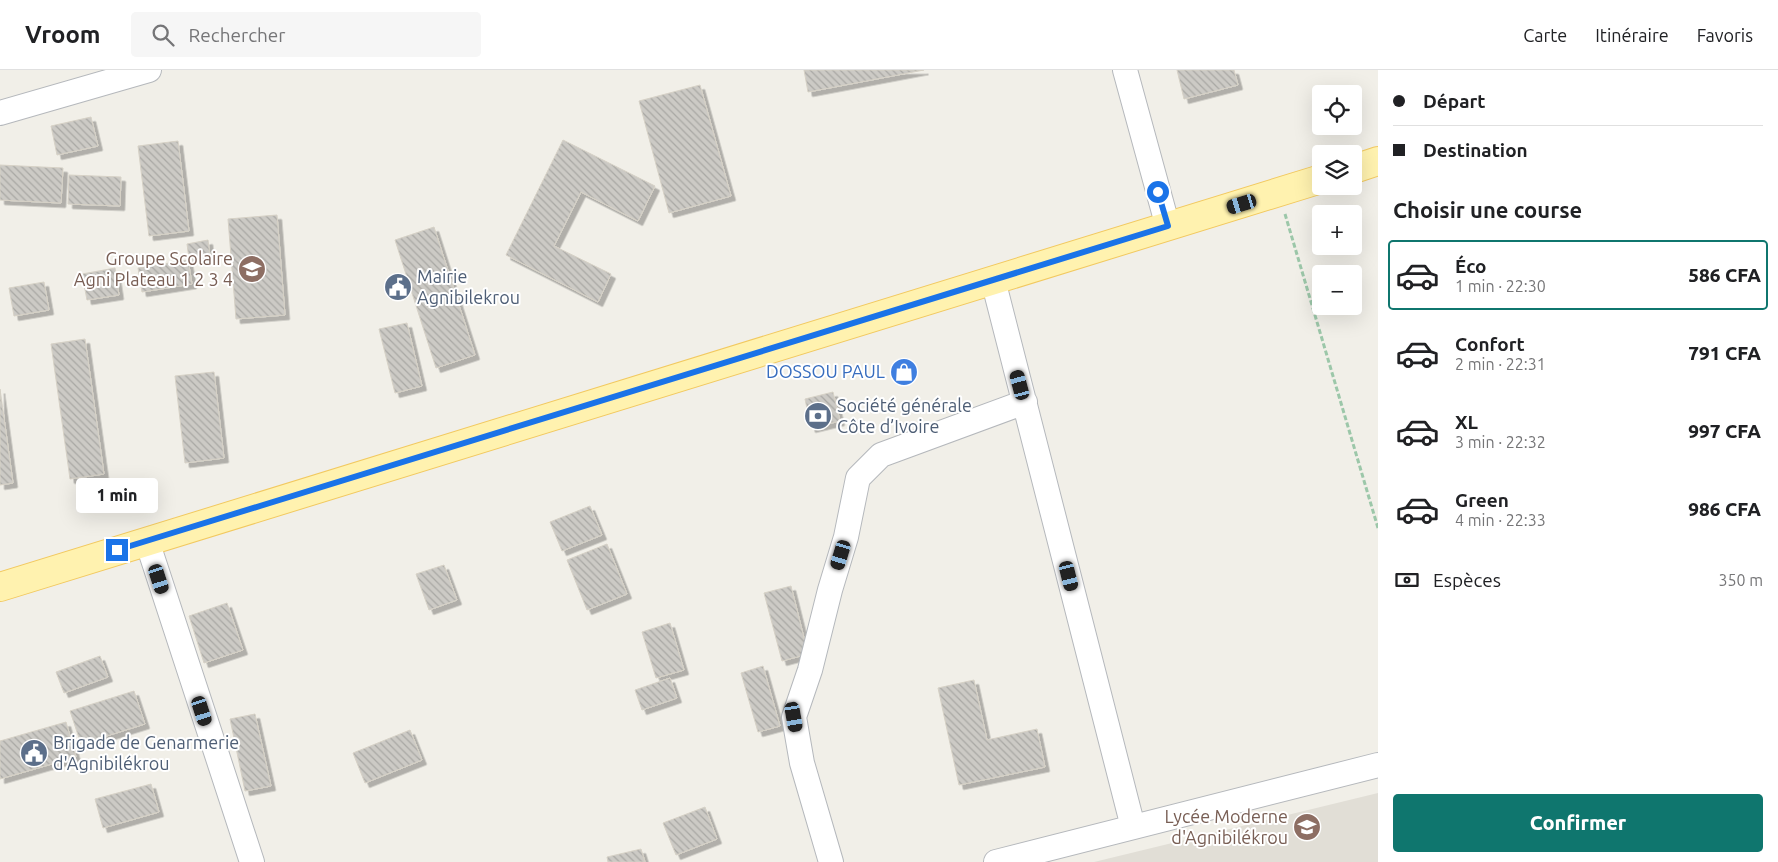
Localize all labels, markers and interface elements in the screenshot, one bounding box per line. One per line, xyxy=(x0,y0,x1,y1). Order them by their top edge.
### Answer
search box xyxy=(131,12,481,57)
text: Vroom xyxy=(25,21,101,48)
icon: search xyxy=(149,21,177,49)
text: Rechercher xyxy=(189,24,286,46)
text: Carte xyxy=(1523,25,1567,45)
text: Itinéraire xyxy=(1595,25,1669,45)
text: Favoris xyxy=(1697,25,1753,45)
map controls xyxy=(1312,85,1362,315)
button: locate xyxy=(1312,85,1362,135)
text: Départ xyxy=(1423,90,1486,112)
text: Destination xyxy=(1423,139,1528,161)
button: layers xyxy=(1312,145,1362,195)
route start xyxy=(1147,181,1169,203)
car xyxy=(1225,192,1258,216)
text: Choisir une course xyxy=(1393,197,1582,222)
button: + xyxy=(1312,205,1362,255)
place label: Groupe Scolaire Agni Plateau 1 2 3 4 xyxy=(74,248,233,289)
icon: car xyxy=(1395,253,1440,298)
school or university icon: Groupe Scolaire Agni Plateau 1 2 3 4 xyxy=(237,254,267,284)
text: Éco xyxy=(1455,255,1487,277)
text: 586 CFA xyxy=(1688,264,1761,286)
button: − xyxy=(1312,265,1362,315)
place label: Mairie Agnibilekrou xyxy=(417,266,520,307)
public building icon: Mairie Agnibilekrou xyxy=(383,272,413,302)
text: 1 min · 22:30 xyxy=(1455,277,1546,295)
icon: car xyxy=(1395,331,1440,376)
text: Confort xyxy=(1455,333,1525,355)
text: 791 CFA xyxy=(1688,342,1761,364)
text: 2 min · 22:31 xyxy=(1455,355,1546,373)
shop icon: DOSSOU PAUL xyxy=(889,357,919,387)
place label: DOSSOU PAUL xyxy=(766,361,885,381)
car xyxy=(1008,369,1031,401)
place label: Société générale Côte d’Ivoire xyxy=(837,395,972,436)
bank icon: Société générale Côte d’Ivoire xyxy=(803,401,833,431)
icon: car xyxy=(1395,409,1440,454)
text: XL xyxy=(1455,411,1478,433)
text: 997 CFA xyxy=(1688,420,1761,442)
text: 3 min · 22:32 xyxy=(1455,433,1546,451)
callout: 1 min xyxy=(76,478,158,512)
text: 1 min xyxy=(97,486,137,504)
icon: car xyxy=(1395,487,1440,532)
text: Green xyxy=(1455,489,1509,511)
text: 986 CFA xyxy=(1688,498,1761,520)
text: 4 min · 22:33 xyxy=(1455,511,1546,529)
car xyxy=(829,538,852,572)
route end xyxy=(106,539,128,561)
car xyxy=(1058,560,1079,592)
car xyxy=(147,562,170,596)
icon: cash xyxy=(1393,566,1421,594)
text: Espèces xyxy=(1433,569,1501,591)
text: 350 m xyxy=(1718,571,1763,589)
car xyxy=(190,694,213,728)
car xyxy=(784,701,803,733)
place label: Brigade de Genarmerie d'Agnibilékrou xyxy=(53,732,239,773)
public building icon: Brigade de Genarmerie d'Agnibilékrou xyxy=(19,738,49,768)
button: Confirmer xyxy=(1393,794,1763,852)
place label: Lycée Moderne d'Agnibilékrou xyxy=(1164,806,1288,847)
school or university icon: Lycée Moderne d'Agnibilékrou xyxy=(1292,812,1322,842)

